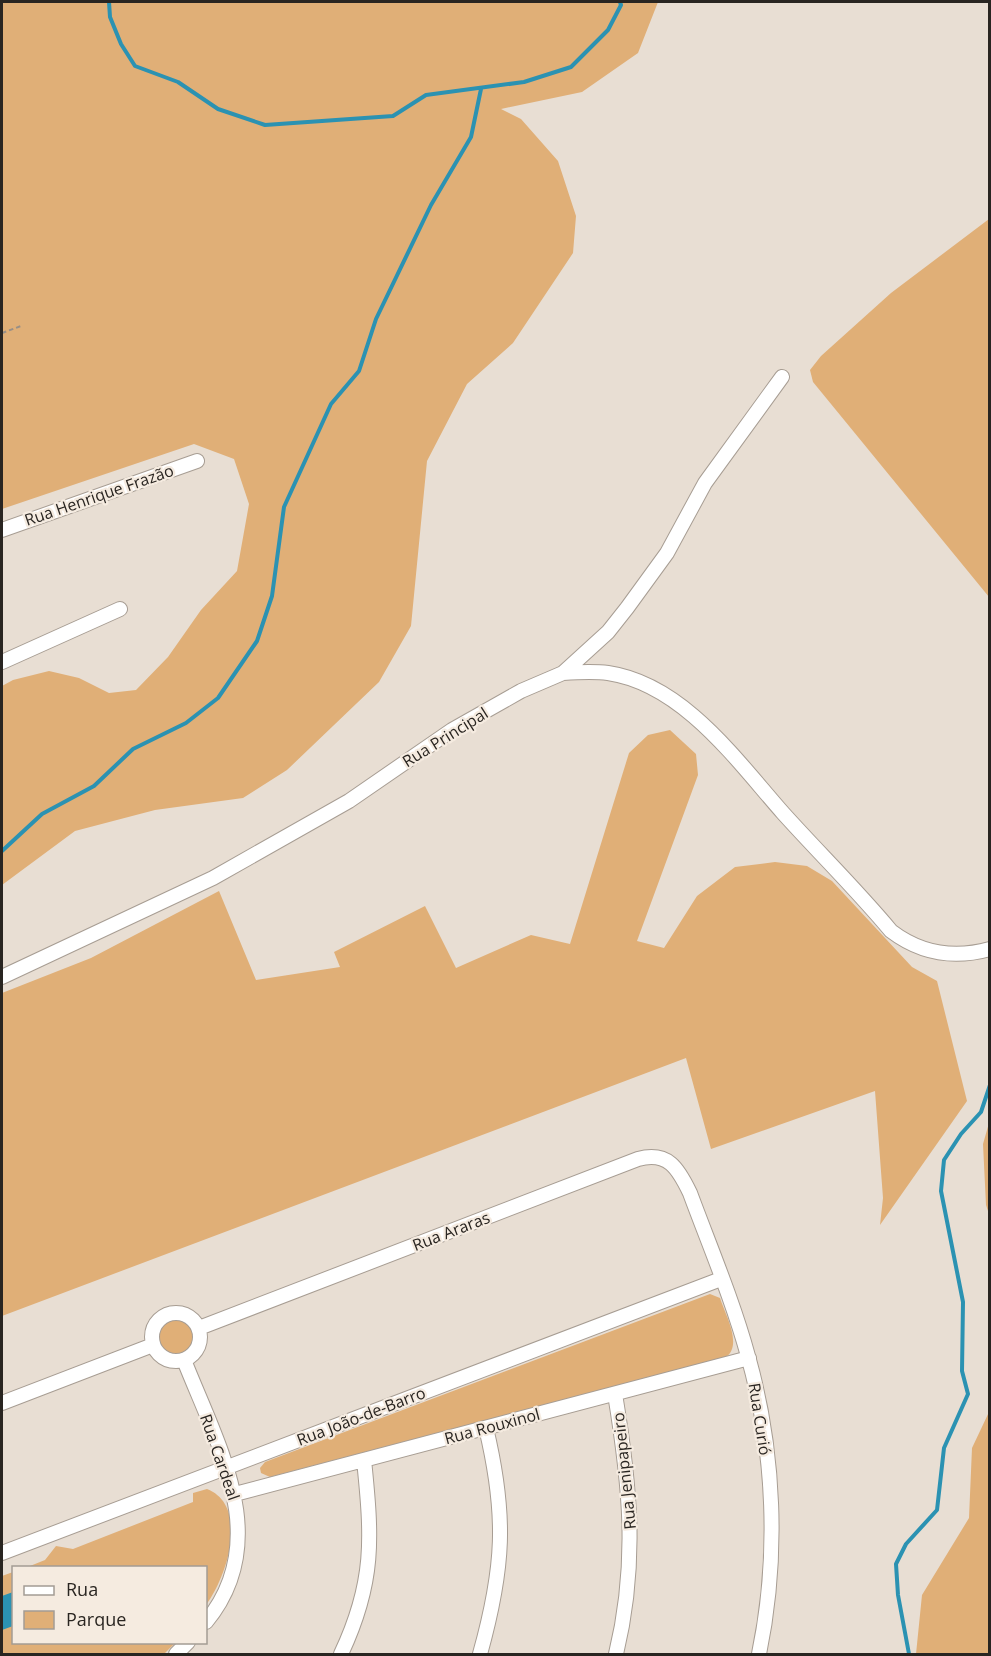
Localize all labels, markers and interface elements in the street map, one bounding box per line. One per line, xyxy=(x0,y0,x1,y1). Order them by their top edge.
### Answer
street label: Rua Henrique Frazão xyxy=(21,459,177,531)
street label: Rua Principal xyxy=(398,702,492,772)
street label: Rua Araras xyxy=(409,1206,493,1256)
street label: Rua João-de-Barro xyxy=(293,1381,429,1451)
street label: Rua Curió xyxy=(743,1381,777,1457)
street label: Rua Rouxinol xyxy=(442,1403,542,1449)
street label: Rua Cardeal xyxy=(195,1411,245,1503)
street label: Rua Jenipapeiro xyxy=(607,1411,641,1531)
legend xyxy=(12,1566,207,1644)
text: Rua xyxy=(66,1577,98,1601)
text: Parque xyxy=(66,1607,126,1631)

